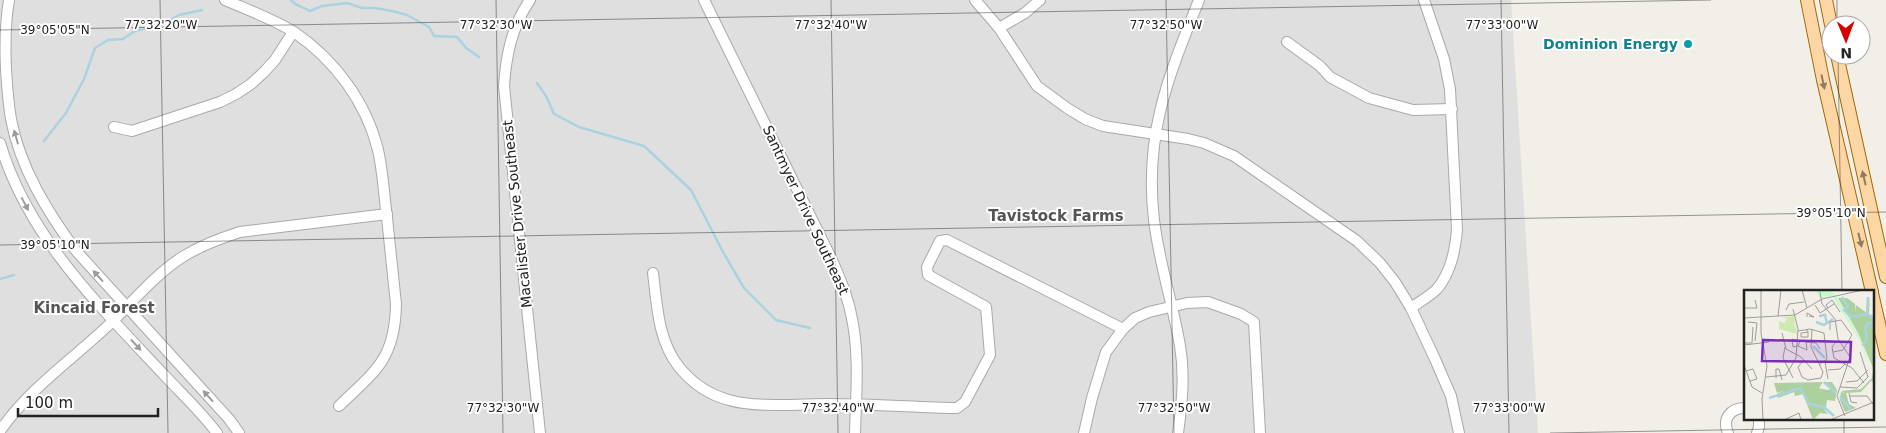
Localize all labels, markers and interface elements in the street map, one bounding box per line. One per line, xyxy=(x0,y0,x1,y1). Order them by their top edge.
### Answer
north arrow xyxy=(1821,15,1871,65)
text: 77°32'20"W xyxy=(125,18,197,32)
text: 77°32'30"W xyxy=(460,18,532,32)
text: 77°32'40"W xyxy=(795,18,867,32)
text: 77°32'50"W xyxy=(1130,18,1202,32)
text: 77°33'00"W xyxy=(1466,18,1538,32)
text: 39°05'05"N xyxy=(20,23,90,37)
place label: Dominion Energy xyxy=(1543,36,1678,52)
marker: Dominion Energy xyxy=(1682,38,1694,50)
text: N xyxy=(1840,45,1852,61)
one-way arrow xyxy=(1820,75,1828,91)
street label: Macalister Drive Southeast xyxy=(499,119,535,309)
street label: Santmyer Drive Southeast xyxy=(760,123,853,298)
one-way arrow xyxy=(12,130,20,145)
one-way arrow xyxy=(1860,171,1868,186)
one-way arrow xyxy=(21,197,29,212)
text: 39°05'10"N xyxy=(1796,206,1866,220)
district label: Tavistock Farms xyxy=(988,207,1124,225)
one-way arrow xyxy=(1856,233,1864,248)
text: 39°05'10"N xyxy=(20,238,90,252)
one-way arrow xyxy=(93,269,104,282)
inset map xyxy=(1744,290,1874,420)
district label: Kincaid Forest xyxy=(33,299,155,317)
one-way arrow xyxy=(130,339,142,351)
scale bar xyxy=(18,386,158,418)
one-way arrow xyxy=(202,390,214,402)
text: 100 m xyxy=(25,394,73,412)
text: 77°32'30"W xyxy=(467,401,539,415)
text: 77°32'40"W xyxy=(802,401,874,415)
text: 77°32'50"W xyxy=(1138,401,1210,415)
text: 77°33'00"W xyxy=(1473,401,1545,415)

